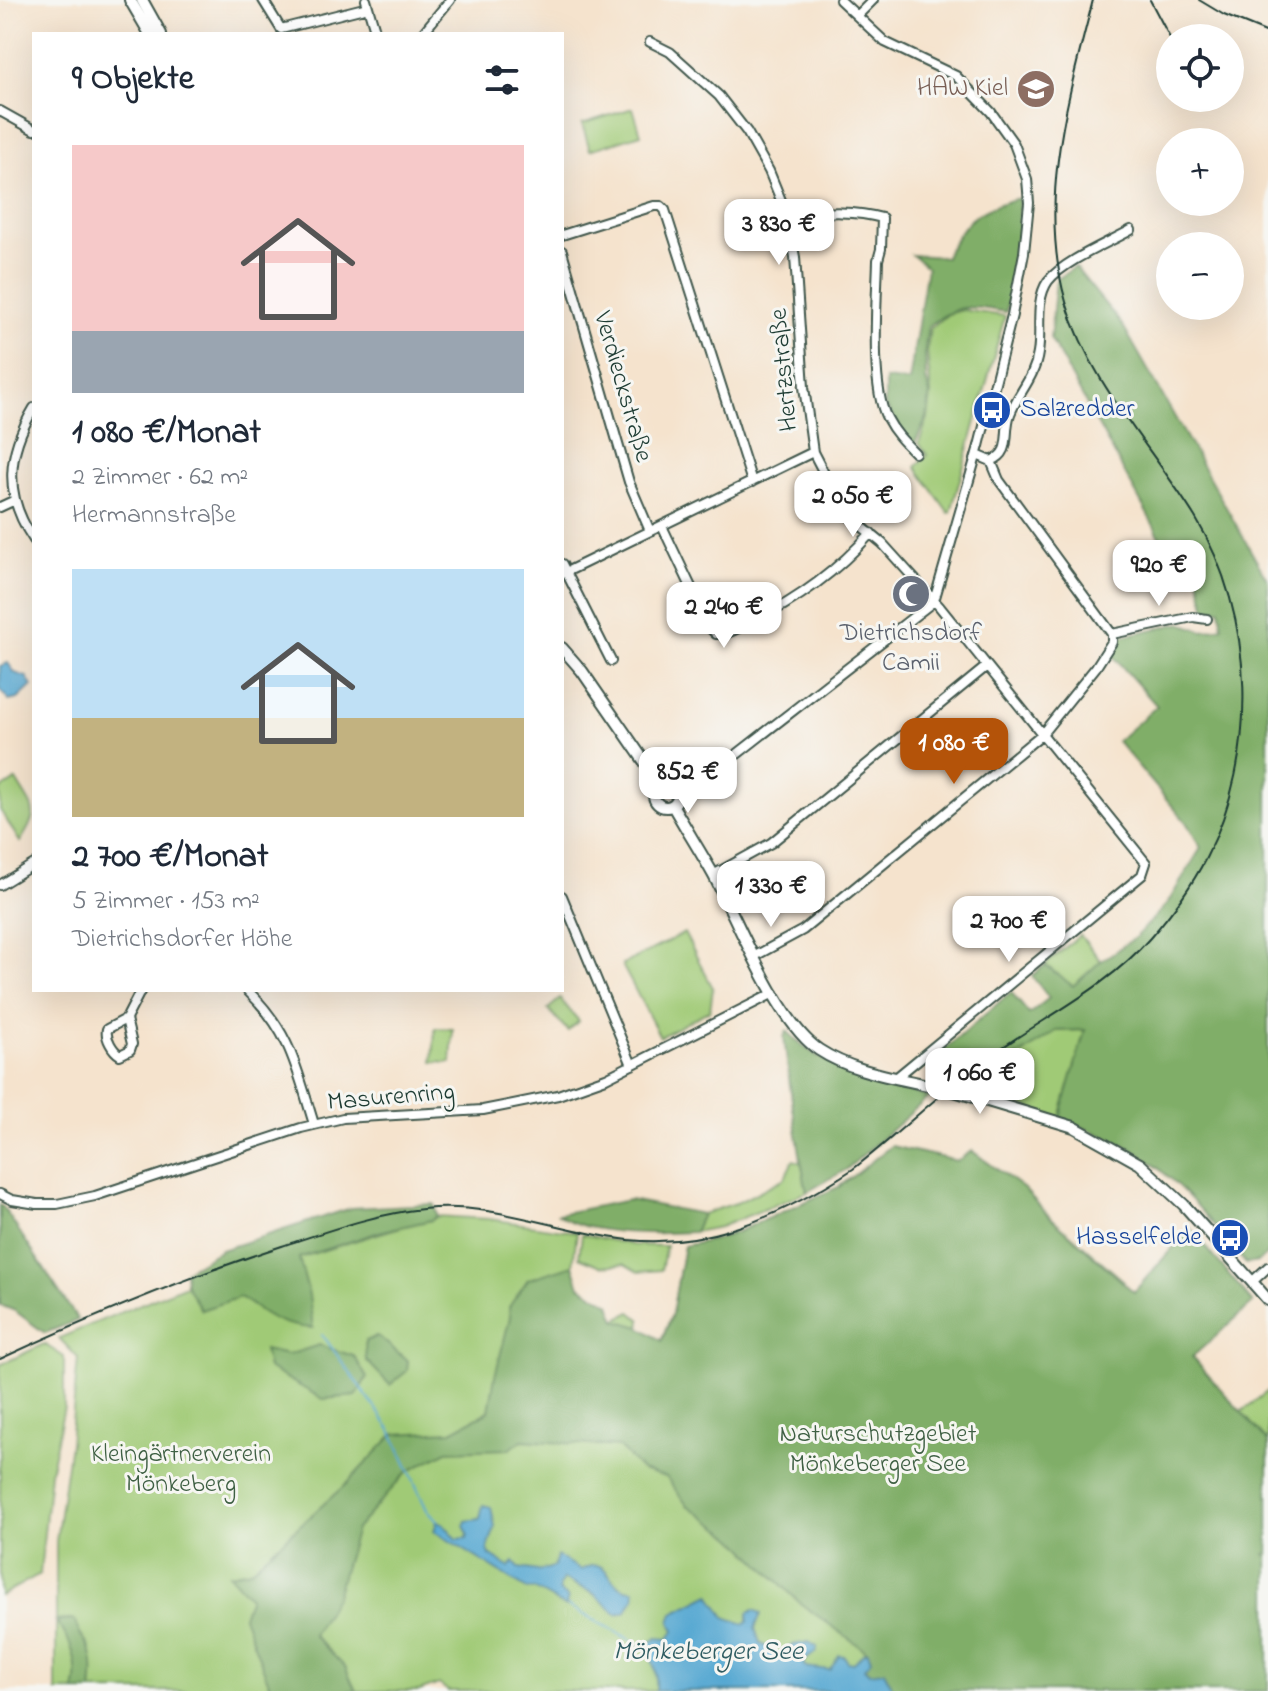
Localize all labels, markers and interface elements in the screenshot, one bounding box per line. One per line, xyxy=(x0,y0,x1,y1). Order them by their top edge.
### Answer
map controls xyxy=(1156,24,1244,320)
button: locate xyxy=(1156,24,1244,112)
text: 9 Objekte xyxy=(72,55,194,105)
icon: filters xyxy=(480,58,524,102)
school or university icon: HAW Kiel xyxy=(1015,68,1057,110)
place label: HAW Kiel xyxy=(917,70,1008,108)
button: + xyxy=(1156,128,1244,216)
icon: home xyxy=(226,197,370,341)
pin: 3 830 € xyxy=(705,199,853,267)
text: 3 830 € xyxy=(742,206,816,244)
button: − xyxy=(1156,232,1244,320)
street label: Verdieckstraße xyxy=(582,306,662,467)
street label: Hertzstraße xyxy=(761,306,809,433)
bus stop icon: Salzredder xyxy=(971,389,1013,431)
place label: Salzredder xyxy=(1020,391,1136,429)
text: 1 080 €/Monat xyxy=(72,409,261,459)
text: 2 Zimmer · 62 m² xyxy=(72,459,248,497)
pin: 2 050 € xyxy=(779,471,927,539)
text: 2 050 € xyxy=(812,478,894,516)
text: Hermannstraße xyxy=(72,497,236,535)
pin: 920 € xyxy=(1103,540,1215,608)
text: 920 € xyxy=(1131,547,1187,585)
mosque icon: Dietrichsdorf Camii xyxy=(890,573,932,615)
pin: 2 240 € xyxy=(650,582,798,650)
text: 2 240 € xyxy=(685,589,763,627)
place label: Dietrichsdorf Camii xyxy=(839,615,983,683)
icon: home xyxy=(226,621,370,765)
pin: 1 080 € xyxy=(880,718,1028,786)
text: 1 080 € xyxy=(918,725,990,763)
pin: 852 € xyxy=(632,747,744,815)
text: 852 € xyxy=(657,754,719,792)
text: 2 700 €/Monat xyxy=(72,833,268,883)
pin: 1 330 € xyxy=(697,861,845,929)
text: 1 330 € xyxy=(735,868,807,906)
text: 5 Zimmer · 153 m² xyxy=(72,883,260,921)
pin: 2 700 € xyxy=(935,896,1083,964)
text: 2 700 € xyxy=(970,903,1048,941)
text: Dietrichsdorfer Höhe xyxy=(72,921,292,959)
pin: 1 060 € xyxy=(906,1048,1054,1116)
text: 1 060 € xyxy=(943,1055,1017,1093)
street label: Masurenring xyxy=(326,1074,456,1122)
bus stop icon: Hasselfelde xyxy=(1209,1217,1251,1259)
place label: Hasselfelde xyxy=(1076,1219,1202,1257)
park label: Naturschutzgebiet Mönkeberger See xyxy=(780,1416,977,1484)
park label: Kleingärtnerverein Mönkeberg xyxy=(91,1436,271,1504)
water label: Mönkeberger See xyxy=(613,1632,804,1673)

